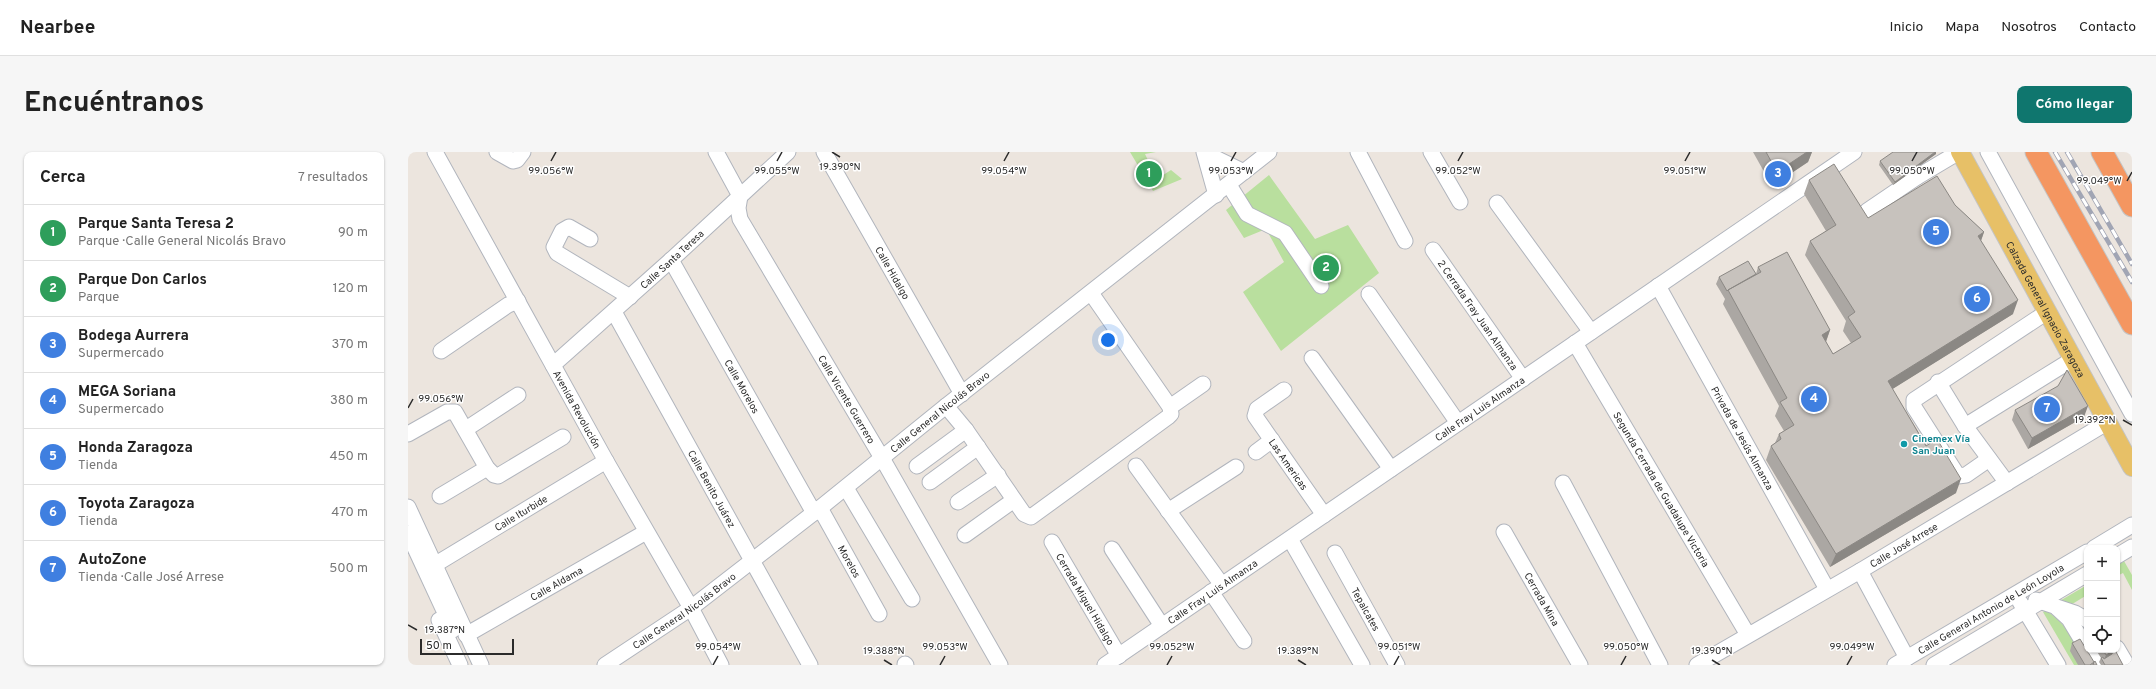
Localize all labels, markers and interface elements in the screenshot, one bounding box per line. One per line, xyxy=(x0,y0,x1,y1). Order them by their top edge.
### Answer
text: Nearbee xyxy=(20,16,95,40)
text: Inicio xyxy=(1890,19,1923,36)
text: Mapa xyxy=(1945,19,1979,36)
text: Nosotros xyxy=(2001,19,2057,36)
text: Contacto xyxy=(2079,19,2136,36)
text: Encuéntranos xyxy=(24,86,204,122)
button: Cómo llegar xyxy=(2017,86,2132,123)
pin: 1 xyxy=(1136,159,1162,189)
pin: 3 xyxy=(1765,159,1791,189)
text: 19.390°N xyxy=(819,161,861,174)
text: 99.056°W xyxy=(528,165,574,178)
text: 99.055°W xyxy=(754,165,800,178)
text: 99.054°W xyxy=(981,165,1027,178)
text: 99.053°W xyxy=(1208,165,1254,178)
text: 99.052°W xyxy=(1435,165,1481,178)
text: 99.051°W xyxy=(1663,165,1707,178)
text: 99.050°W xyxy=(1889,165,1935,178)
text: Cerca xyxy=(40,167,86,189)
text: 7 resultados xyxy=(298,170,368,186)
text: 99.049°W xyxy=(2076,175,2122,188)
text: Parque Santa Teresa 2 xyxy=(78,215,234,234)
pin: 5 xyxy=(1923,217,1949,247)
text: 1 xyxy=(50,225,56,241)
text: 90 m xyxy=(338,225,368,241)
street label: Calle Santa Teresa xyxy=(638,228,707,292)
text: Parque · Calle General Nicolás Bravo xyxy=(78,234,286,250)
street label: Calzada General Ignacio Zaragoza xyxy=(2002,239,2087,380)
street label: Calle Hidalgo xyxy=(871,245,912,303)
pin: 2 xyxy=(1313,253,1339,283)
street label: 2 Cerrada Fray Juan Almanza xyxy=(1434,258,1520,373)
text: Parque Don Carlos xyxy=(78,271,207,290)
text: 2 xyxy=(49,281,57,297)
text: 120 m xyxy=(333,281,368,297)
pin: 6 xyxy=(1964,284,1990,314)
text: Parque xyxy=(78,290,119,306)
text: Bodega Aurrera xyxy=(78,327,189,346)
your location xyxy=(1098,330,1118,350)
text: 3 xyxy=(49,337,57,353)
text: 370 m xyxy=(331,337,368,353)
text: Supermercado xyxy=(78,346,164,362)
street label: Calle Vicente Guerrero xyxy=(814,353,877,447)
street label: Calle Morelos xyxy=(721,358,762,417)
street label: Avenida Revolución xyxy=(549,369,603,451)
street label: Calle General Nicolás Bravo xyxy=(888,369,993,457)
street label: Calle Fray Luis Almanza xyxy=(1433,374,1528,445)
text: MEGA Soriana xyxy=(78,383,176,402)
pin: 4 xyxy=(1801,384,1827,414)
street label: Privada de Jesús Almanza xyxy=(1707,385,1776,493)
text: 4 xyxy=(49,393,57,409)
text: 380 m xyxy=(330,393,368,409)
text: 99.056°W xyxy=(418,393,464,406)
pin: 7 xyxy=(2034,394,2060,424)
text: Supermercado xyxy=(78,402,164,418)
street label: Segunda Cerrada de Guadalupe Victoria xyxy=(1609,410,1711,570)
text: 19.392°N xyxy=(2074,414,2116,427)
place label: Cinemex Vía San Juan xyxy=(1912,433,1970,458)
street label: Las Americas xyxy=(1265,437,1310,493)
text: Honda Zaragoza xyxy=(78,439,193,458)
marker: Cinemex Vía San Juan xyxy=(1899,439,1909,449)
street label: Calle Benito Juárez xyxy=(684,448,738,531)
text: 5 xyxy=(49,449,57,465)
text: 450 m xyxy=(329,449,368,465)
text: Tienda xyxy=(78,458,118,474)
street label: Calle Iturbide xyxy=(492,493,550,535)
text: Toyota Zaragoza xyxy=(78,495,195,514)
text: 6 xyxy=(49,505,57,521)
text: 470 m xyxy=(331,505,368,521)
text: Tienda xyxy=(78,514,118,530)
street label: Calle José Arrese xyxy=(1868,521,1941,572)
street label: Morelos xyxy=(834,543,863,581)
map controls xyxy=(2084,545,2120,653)
button: + xyxy=(2084,545,2120,581)
text: AutoZone xyxy=(78,551,147,570)
street label: Cerrada Miguel Hidalgo xyxy=(1052,551,1116,648)
street label: Calle Fray Luis Almanza xyxy=(1166,557,1260,628)
text: 7 xyxy=(50,561,56,577)
text: 500 m xyxy=(329,561,368,577)
street label: Calle General Antonio de León Loyola xyxy=(1916,562,2067,658)
street label: Calle Aldama xyxy=(528,564,586,605)
text: Tienda · Calle José Arrese xyxy=(78,570,224,586)
street label: Calle General Nicolás Bravo xyxy=(631,570,739,653)
street label: Cerrada Mina xyxy=(1520,570,1561,629)
button: − xyxy=(2084,581,2120,617)
street label: Tepalcates xyxy=(1347,586,1382,634)
button: locate xyxy=(2084,617,2120,653)
text: 19.387°N xyxy=(425,624,465,637)
scale bar xyxy=(420,637,514,656)
text: 50 m xyxy=(426,639,452,653)
text: 99.054°W xyxy=(695,641,741,654)
text: 99.053°W xyxy=(922,641,968,654)
text: 99.052°W xyxy=(1149,641,1195,654)
text: 99.051°W xyxy=(1377,641,1421,654)
text: 99.050°W xyxy=(1603,641,1649,654)
text: 99.049°W xyxy=(1829,641,1875,654)
text: 19.388°N xyxy=(863,645,905,658)
text: 19.389°N xyxy=(1277,645,1319,658)
text: 19.390°N xyxy=(1691,645,1733,658)

